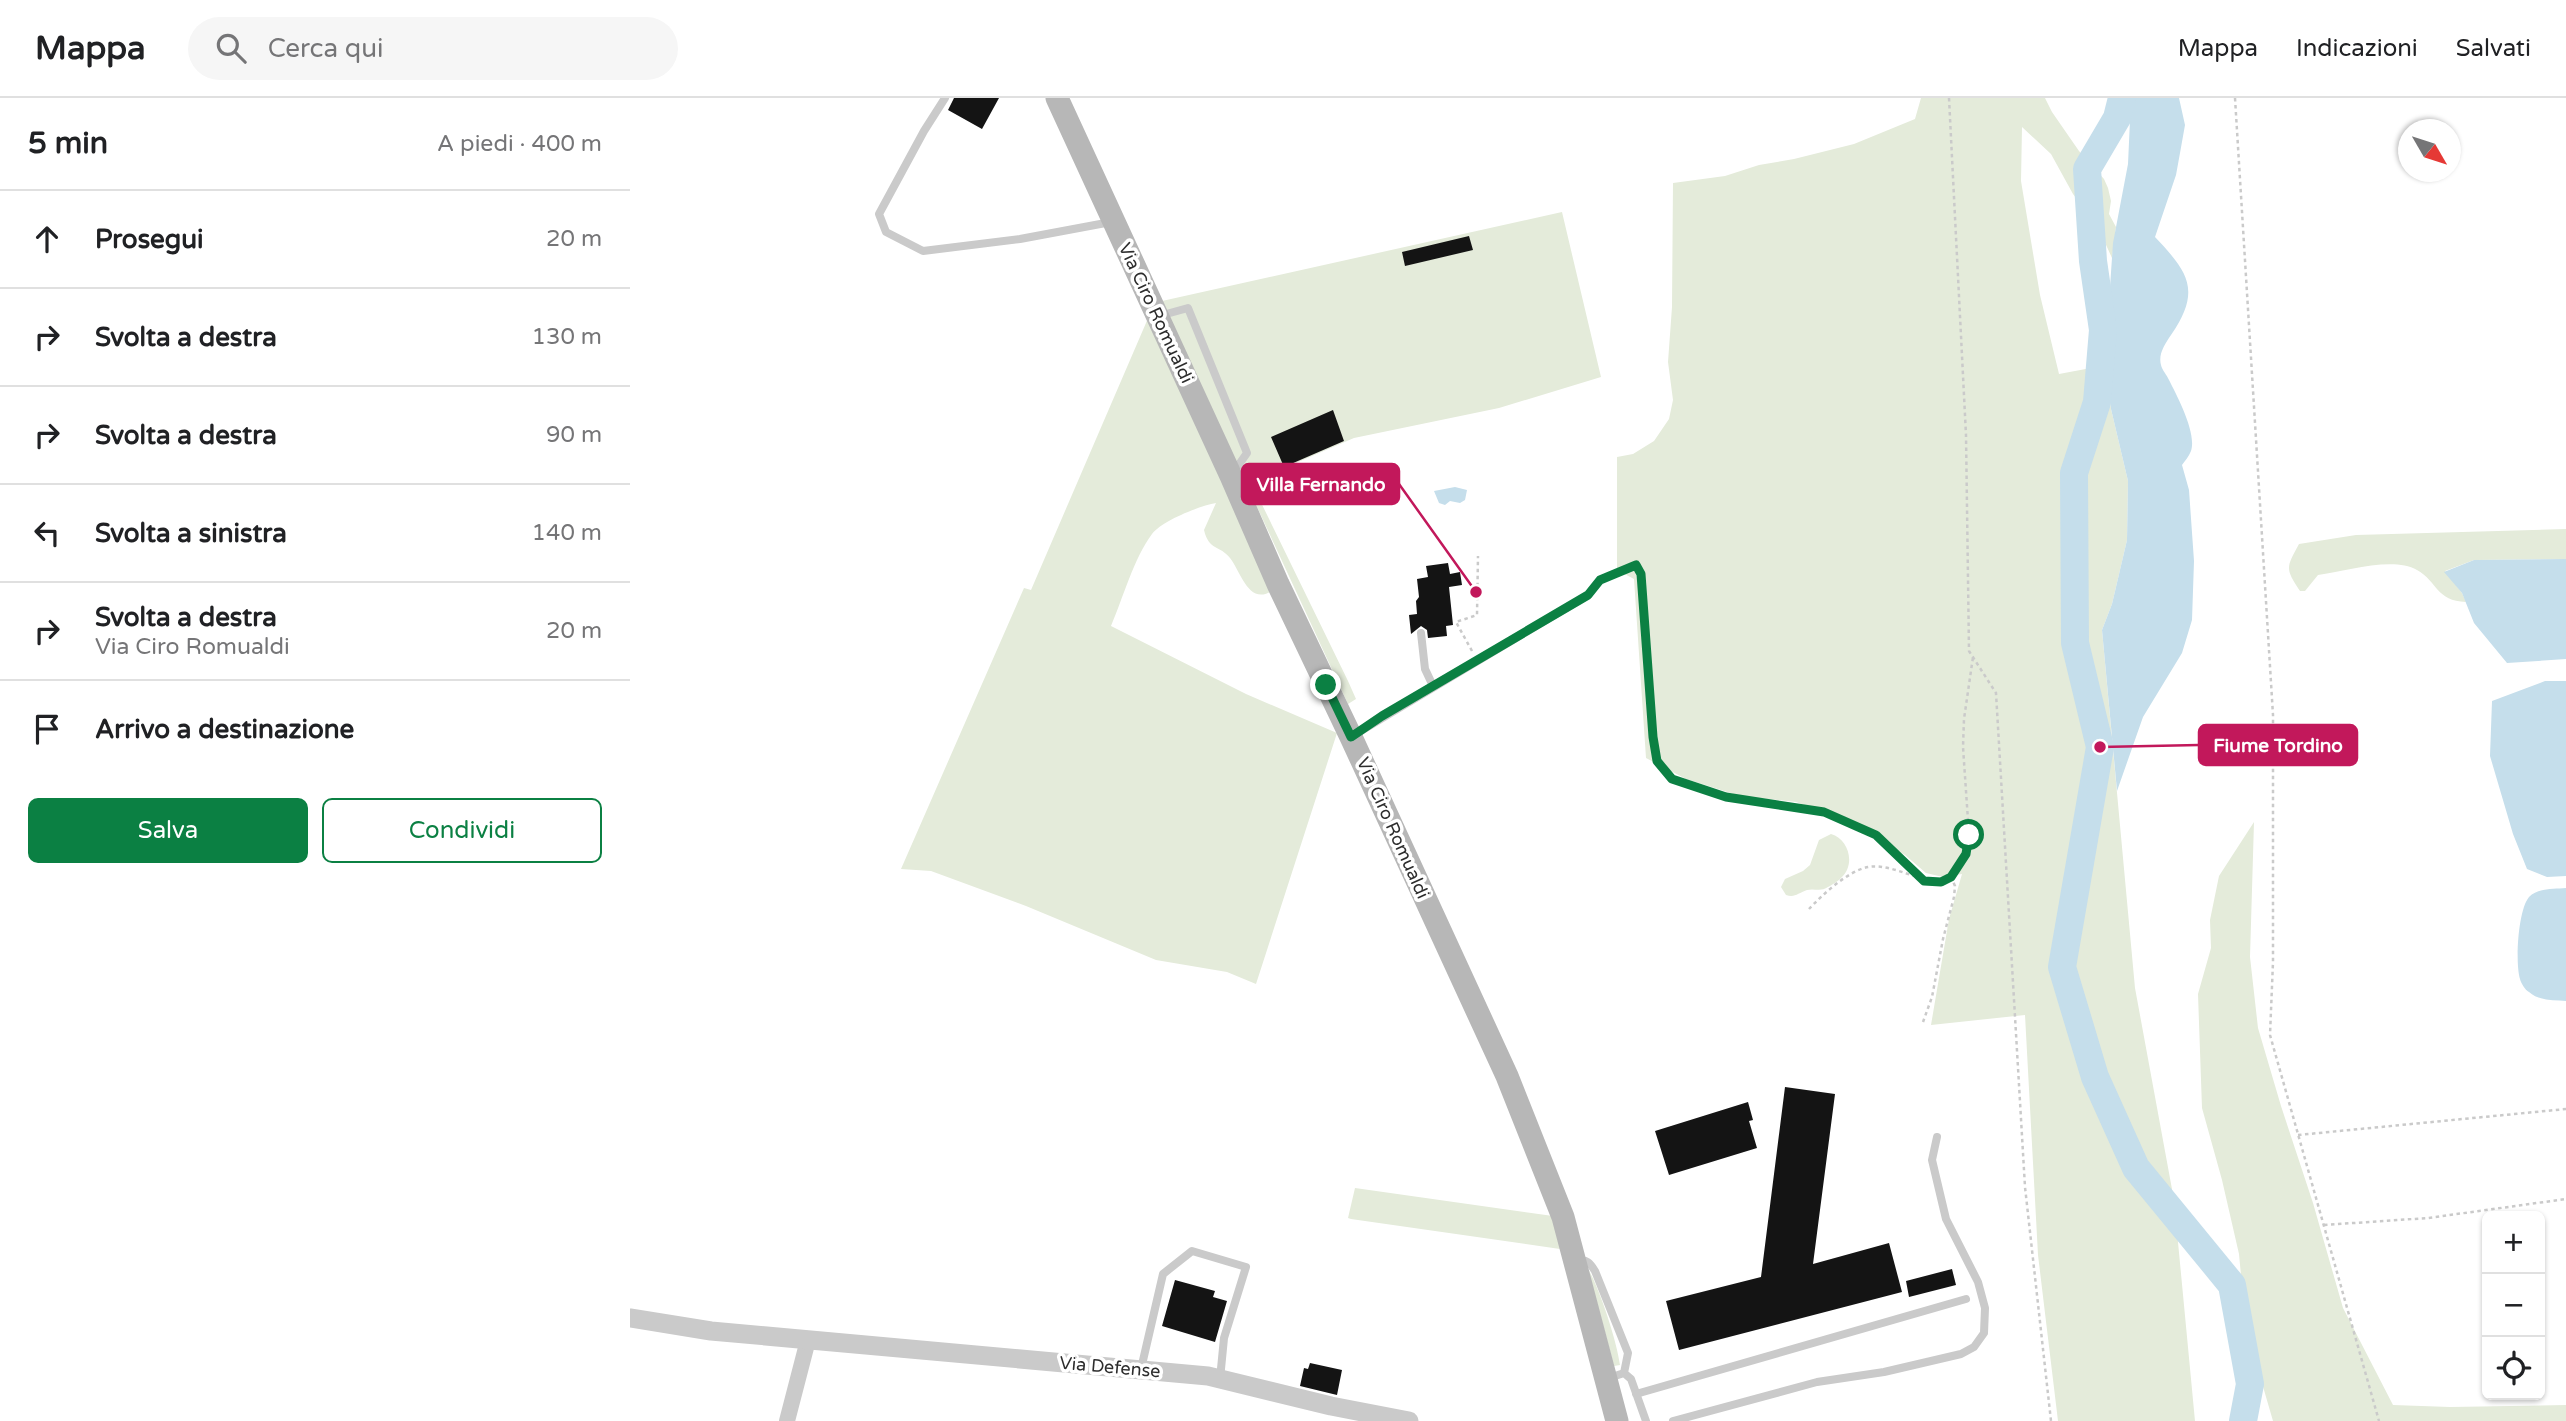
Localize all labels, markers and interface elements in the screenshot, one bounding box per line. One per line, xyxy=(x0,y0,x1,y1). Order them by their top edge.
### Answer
search box xyxy=(188,17,678,80)
text: Mappa xyxy=(35,29,146,68)
icon: search xyxy=(212,29,250,67)
text: Cerca qui xyxy=(268,33,384,64)
text: Mappa xyxy=(2178,34,2258,63)
text: Indicazioni xyxy=(2296,34,2418,63)
text: Salvati xyxy=(2456,34,2531,63)
north arrow xyxy=(2398,119,2461,182)
text: 5 min xyxy=(28,125,108,162)
text: A piedi · 400 m xyxy=(437,130,602,158)
icon: ahead xyxy=(28,220,66,258)
text: Prosegui xyxy=(95,224,204,255)
text: 20 m xyxy=(546,225,602,253)
street label: Via Ciro Romualdi xyxy=(1114,239,1198,387)
icon: right xyxy=(28,318,66,356)
text: Svolta a destra xyxy=(95,322,277,353)
text: 130 m xyxy=(532,323,602,351)
icon: right xyxy=(28,416,66,454)
text: Svolta a destra xyxy=(95,420,277,451)
text: 90 m xyxy=(546,421,602,449)
callout: Villa Fernando xyxy=(1242,464,1399,504)
text: Villa Fernando xyxy=(1257,474,1386,496)
icon: left xyxy=(28,514,66,552)
text: Svolta a sinistra xyxy=(95,518,287,549)
text: 140 m xyxy=(532,519,602,547)
text: Svolta a destra xyxy=(95,602,277,633)
icon: right xyxy=(28,612,66,650)
text: 20 m xyxy=(546,617,602,645)
text: Via Ciro Romualdi xyxy=(95,633,290,661)
route end xyxy=(1310,669,1341,700)
icon: arrive xyxy=(28,710,66,748)
text: Arrivo a destinazione xyxy=(95,714,354,745)
callout: Fiume Tordino xyxy=(2199,725,2357,765)
text: Fiume Tordino xyxy=(2213,735,2343,757)
street label: Via Ciro Romualdi xyxy=(1352,754,1434,902)
button: Salva xyxy=(28,798,308,863)
button: Condividi xyxy=(322,798,602,863)
route start xyxy=(1953,819,1984,850)
map controls xyxy=(2482,1211,2545,1400)
button: + xyxy=(2482,1211,2545,1274)
button: − xyxy=(2482,1274,2545,1337)
button: locate xyxy=(2482,1337,2545,1400)
street label: Via Defense xyxy=(1059,1352,1161,1382)

